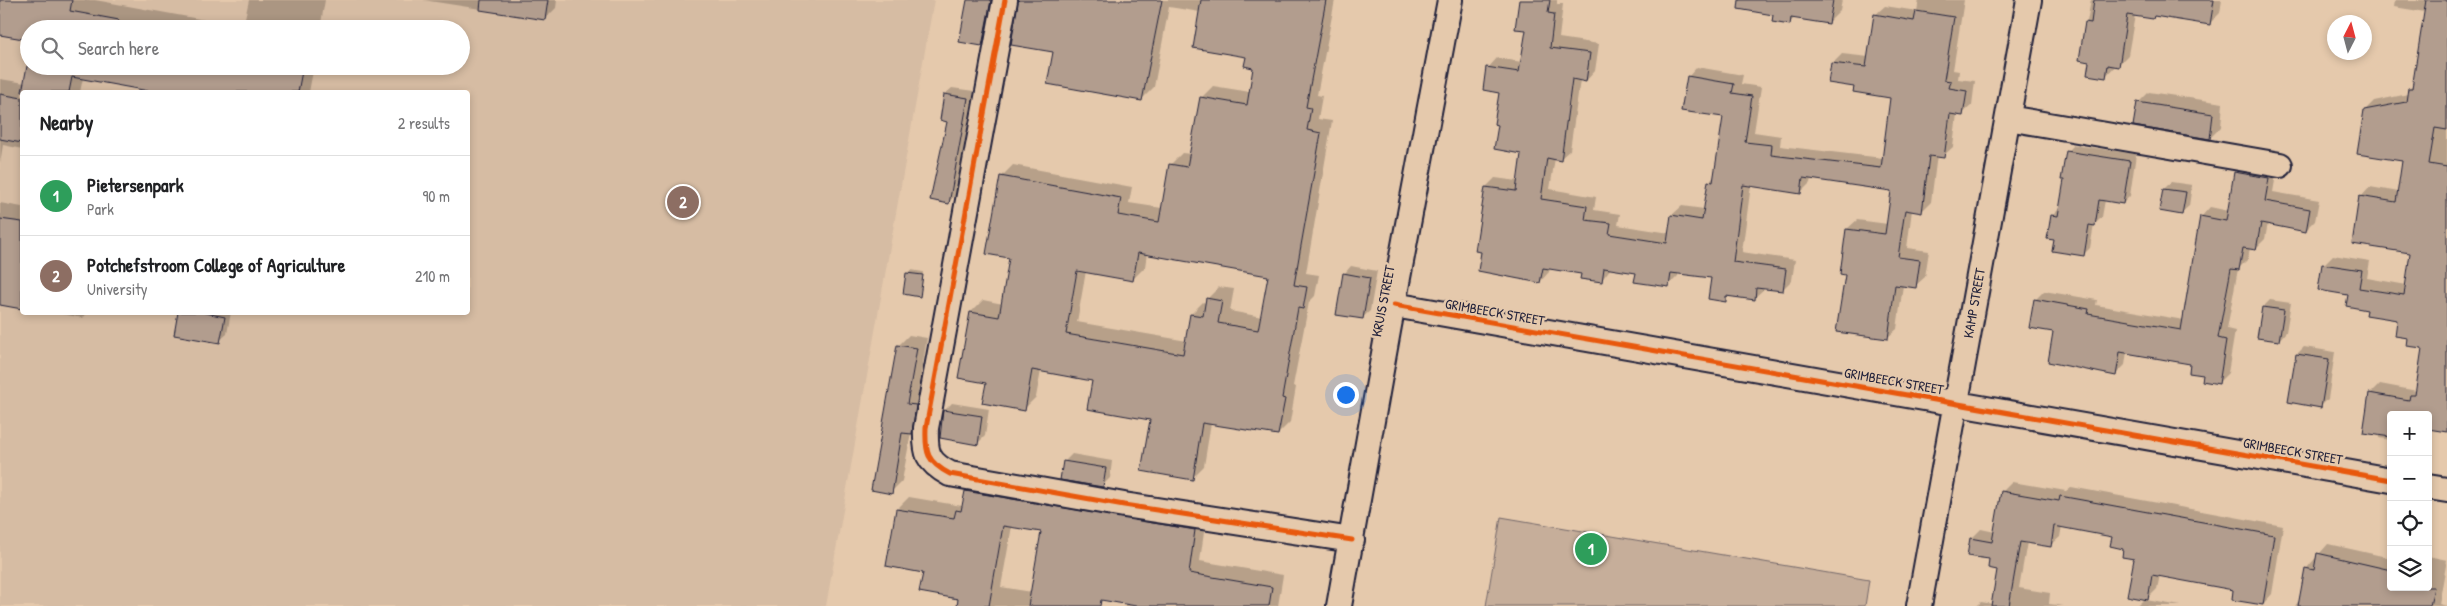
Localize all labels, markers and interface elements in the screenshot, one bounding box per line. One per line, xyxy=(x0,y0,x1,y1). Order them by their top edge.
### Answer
north arrow xyxy=(2327,15,2372,60)
search box xyxy=(20,20,470,75)
icon: search xyxy=(38,34,66,62)
text: Search here xyxy=(78,35,159,61)
text: Nearby xyxy=(40,108,93,137)
text: 2 results xyxy=(398,112,450,134)
text: Pietersenpark xyxy=(87,172,184,198)
pin: 2 xyxy=(667,183,699,221)
text: 1 xyxy=(53,185,59,207)
text: 90 m xyxy=(422,185,450,207)
text: Park xyxy=(87,198,114,220)
text: Potchefstroom College of Agriculture xyxy=(87,252,345,278)
street label: KRUIS STREET xyxy=(1366,263,1399,338)
text: 2 xyxy=(52,265,60,287)
text: 210 m xyxy=(415,265,450,287)
street label: KAMP STREET xyxy=(1958,266,1989,339)
text: University xyxy=(87,278,148,300)
street label: GRIMBEECK STREET xyxy=(1444,293,1547,330)
street label: GRIMBEECK STREET xyxy=(1843,362,1946,399)
your location xyxy=(1333,382,1359,408)
map controls xyxy=(2387,411,2432,591)
button: + xyxy=(2387,411,2432,456)
street label: GRIMBEECK STREET xyxy=(2242,432,2345,469)
button: − xyxy=(2387,456,2432,501)
button: locate xyxy=(2387,501,2432,546)
pin: 1 xyxy=(1575,530,1607,568)
button: layers xyxy=(2387,546,2432,591)

